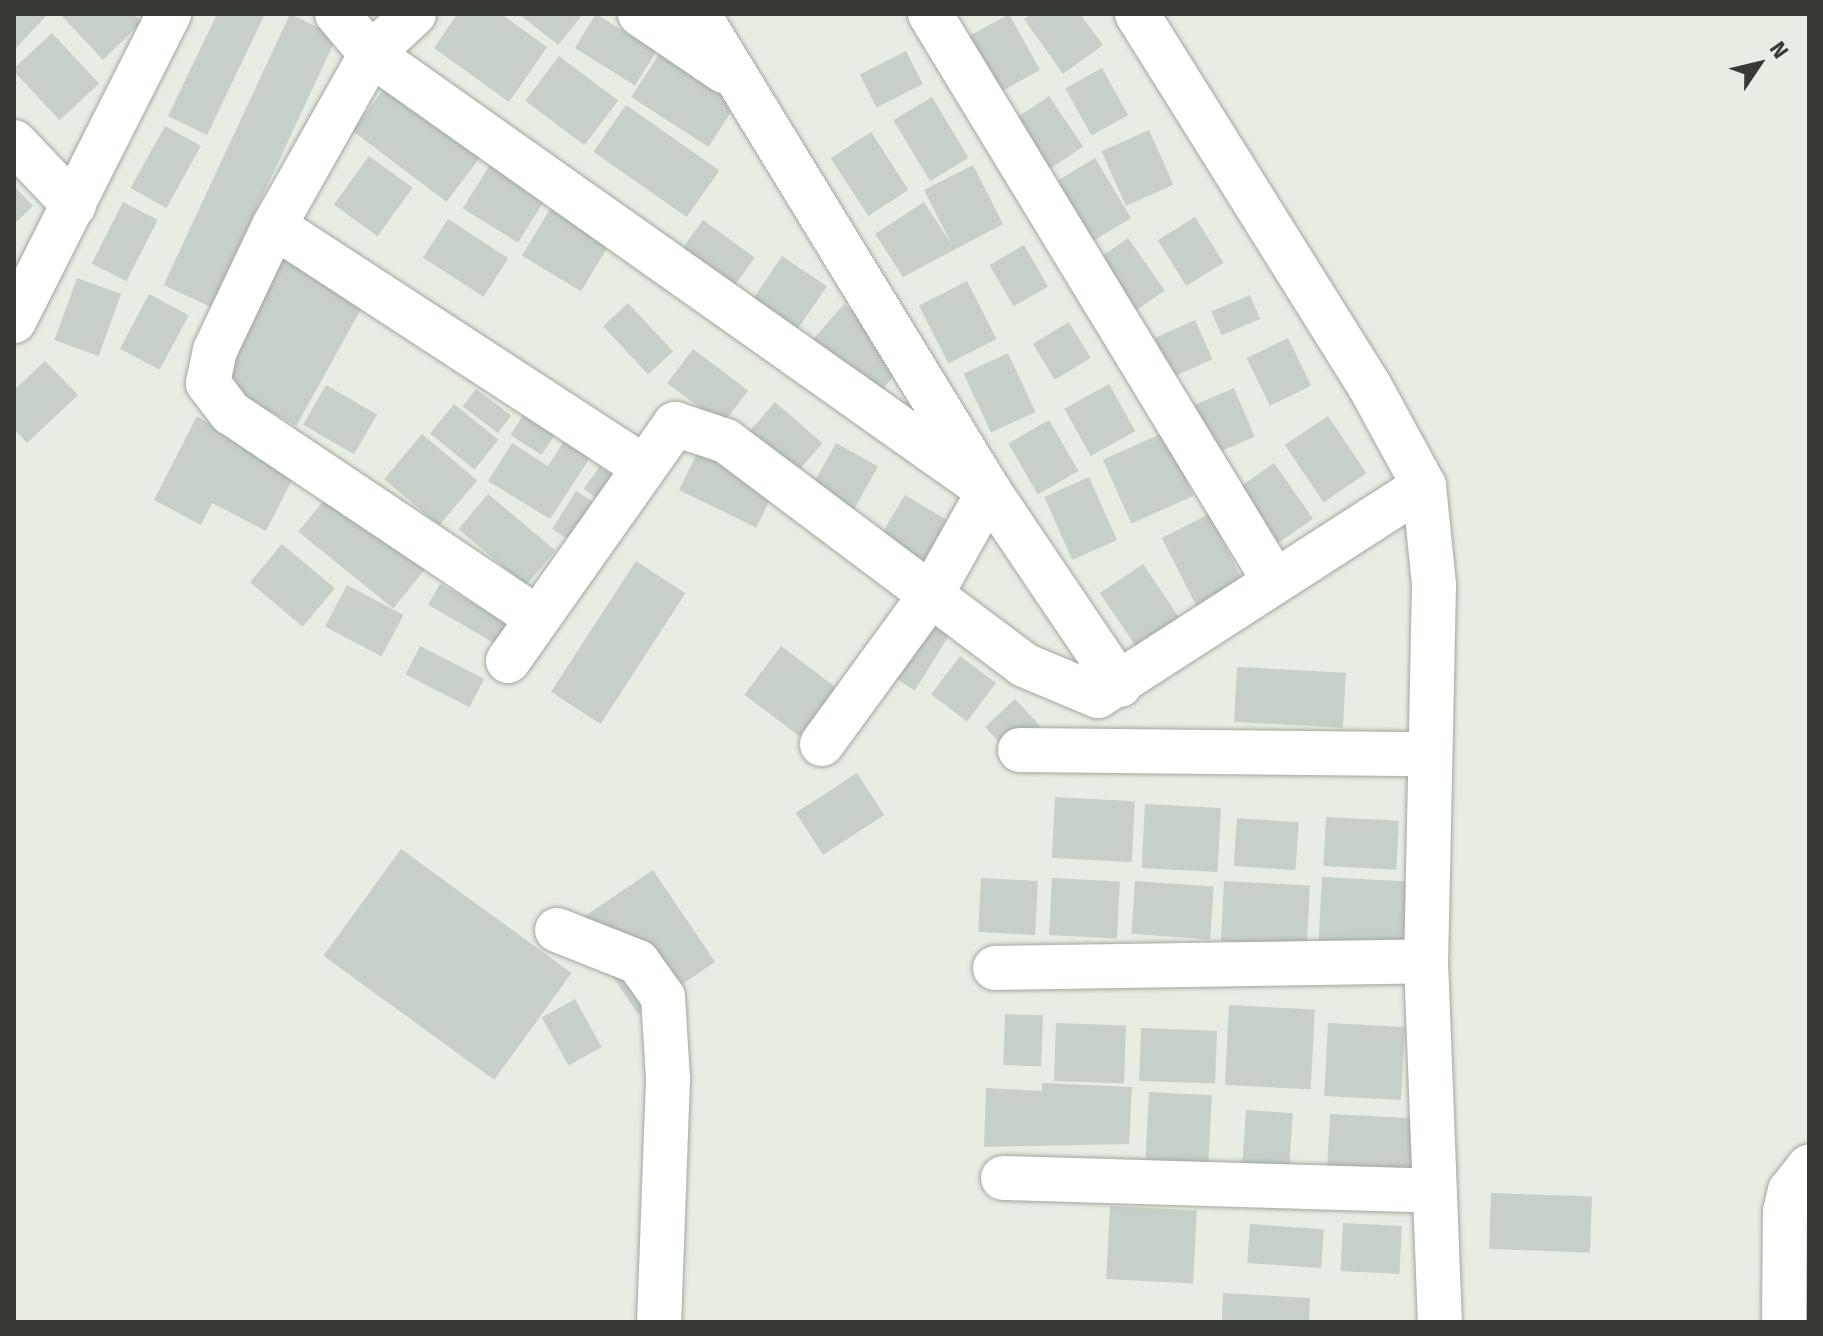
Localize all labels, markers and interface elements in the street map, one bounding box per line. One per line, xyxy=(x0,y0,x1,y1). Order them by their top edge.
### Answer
north arrow xyxy=(1719,24,1799,104)
text: N xyxy=(1764,36,1794,64)

